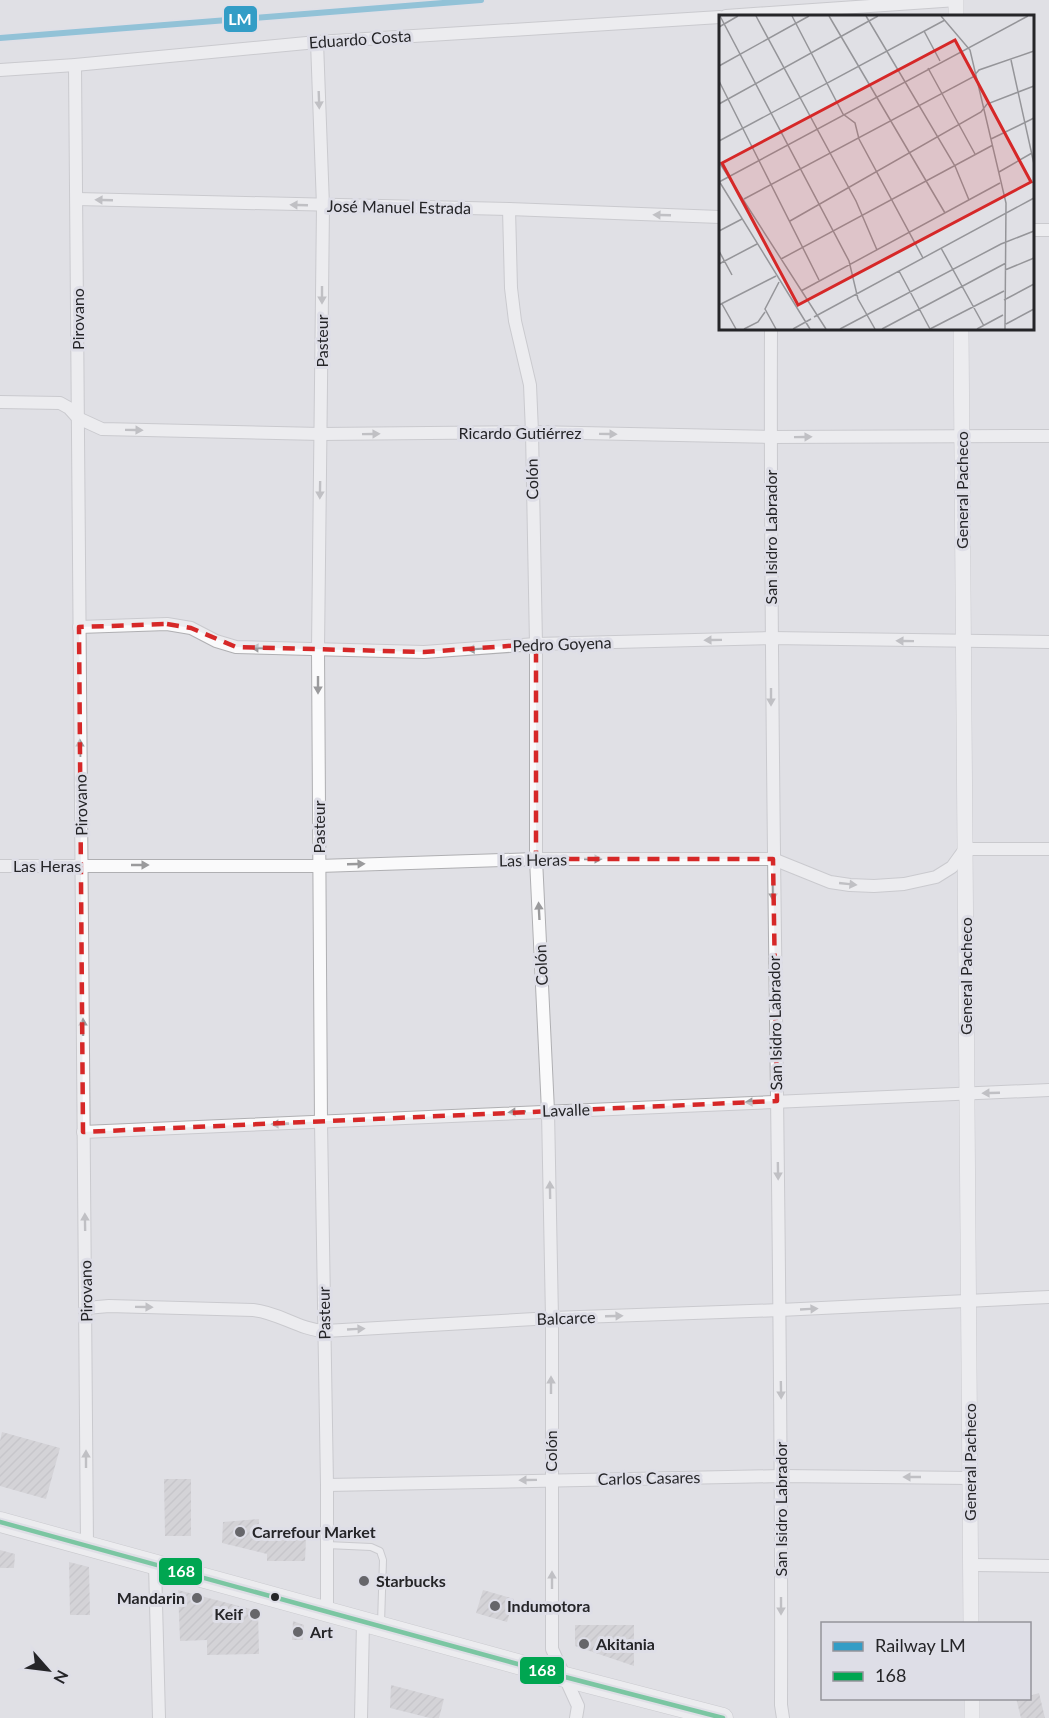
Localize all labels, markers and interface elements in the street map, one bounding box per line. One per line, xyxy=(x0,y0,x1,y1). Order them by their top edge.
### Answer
line badge: LM xyxy=(223,5,258,33)
text: LM xyxy=(228,9,252,28)
inset map xyxy=(719,15,1034,330)
street label: Eduardo Costa xyxy=(308,25,412,52)
one-way arrow xyxy=(315,91,324,110)
one-way arrow xyxy=(95,195,114,204)
street label: José Manuel Estrada xyxy=(327,196,471,217)
one-way arrow xyxy=(290,201,309,210)
one-way arrow xyxy=(653,210,672,219)
one-way arrow xyxy=(318,286,327,305)
street label: Pirovano xyxy=(68,288,87,350)
street label: Pasteur xyxy=(312,314,331,368)
street label: Ricardo Gutiérrez xyxy=(459,423,581,442)
one-way arrow xyxy=(125,425,144,435)
one-way arrow xyxy=(361,429,380,439)
one-way arrow xyxy=(598,429,617,439)
street label: General Pacheco xyxy=(952,431,971,549)
one-way arrow xyxy=(793,432,812,442)
street label: Colón xyxy=(522,458,541,500)
street label: San Isidro Labrador xyxy=(761,469,780,604)
one-way arrow xyxy=(316,481,325,500)
street label: Pedro Goyena xyxy=(512,632,612,655)
one-way arrow xyxy=(703,635,722,644)
one-way arrow xyxy=(895,636,914,645)
one-way arrow xyxy=(250,643,269,652)
one-way arrow xyxy=(466,644,485,653)
one-way arrow xyxy=(313,676,323,695)
one-way arrow xyxy=(767,687,776,706)
one-way arrow xyxy=(75,738,85,757)
street label: Pirovano xyxy=(70,774,91,836)
street label: Pasteur xyxy=(309,800,328,854)
street label: Las Heras xyxy=(499,849,567,870)
one-way arrow xyxy=(583,854,602,864)
street label: Las Heras xyxy=(13,856,81,875)
one-way arrow xyxy=(130,860,149,870)
one-way arrow xyxy=(346,860,365,869)
one-way arrow xyxy=(838,879,857,889)
one-way arrow xyxy=(768,882,778,901)
one-way arrow xyxy=(534,901,543,920)
street label: General Pacheco xyxy=(956,917,975,1035)
street label: Colón xyxy=(530,944,551,986)
street label: San Isidro Labrador xyxy=(764,955,785,1091)
one-way arrow xyxy=(78,1017,87,1036)
one-way arrow xyxy=(981,1088,1000,1097)
one-way arrow xyxy=(744,1098,763,1107)
street label: Lavalle xyxy=(542,1099,590,1120)
one-way arrow xyxy=(507,1108,526,1117)
one-way arrow xyxy=(271,1120,290,1129)
one-way arrow xyxy=(773,1161,783,1180)
one-way arrow xyxy=(545,1180,554,1199)
one-way arrow xyxy=(80,1212,89,1231)
street label: Pirovano xyxy=(75,1260,96,1322)
street label: Pasteur xyxy=(314,1286,333,1340)
one-way arrow xyxy=(135,1302,154,1312)
one-way arrow xyxy=(799,1305,818,1314)
street label: Balcarce xyxy=(536,1307,596,1328)
one-way arrow xyxy=(604,1311,623,1321)
one-way arrow xyxy=(347,1324,366,1333)
one-way arrow xyxy=(546,1375,556,1394)
one-way arrow xyxy=(776,1380,786,1399)
street label: General Pacheco xyxy=(960,1403,979,1521)
street label: Colón xyxy=(541,1430,560,1472)
street label: San Isidro Labrador xyxy=(771,1441,790,1576)
one-way arrow xyxy=(82,1449,91,1468)
street label: Carlos Casares xyxy=(597,1467,701,1488)
one-way arrow xyxy=(902,1472,921,1482)
one-way arrow xyxy=(518,1475,537,1485)
place label: Carrefour Market xyxy=(252,1522,376,1541)
marker: Carrefour Market xyxy=(233,1525,247,1539)
line badge: 168 xyxy=(158,1557,203,1586)
text: 168 xyxy=(167,1561,195,1580)
one-way arrow xyxy=(547,1570,557,1589)
place label: Starbucks xyxy=(376,1571,446,1590)
marker: Starbucks xyxy=(357,1574,371,1588)
place label: Mandarin xyxy=(117,1588,185,1607)
marker: Mandarin xyxy=(190,1591,204,1605)
unlabelled marker xyxy=(269,1591,281,1603)
place label: Indumotora xyxy=(507,1596,590,1615)
one-way arrow xyxy=(776,1596,786,1615)
marker: Indumotora xyxy=(488,1599,502,1613)
place label: Keif xyxy=(214,1604,243,1623)
marker: Keif xyxy=(248,1607,262,1621)
place label: Art xyxy=(309,1622,333,1641)
legend xyxy=(821,1622,1031,1700)
marker: Art xyxy=(291,1625,305,1639)
place label: Akitania xyxy=(595,1634,655,1653)
text: Railway LM xyxy=(875,1634,966,1656)
marker: Akitania xyxy=(577,1637,591,1651)
north arrow xyxy=(18,1640,78,1700)
line badge: 168 xyxy=(519,1656,565,1685)
text: 168 xyxy=(528,1660,556,1679)
text: 168 xyxy=(875,1664,906,1686)
text: N xyxy=(50,1667,73,1687)

